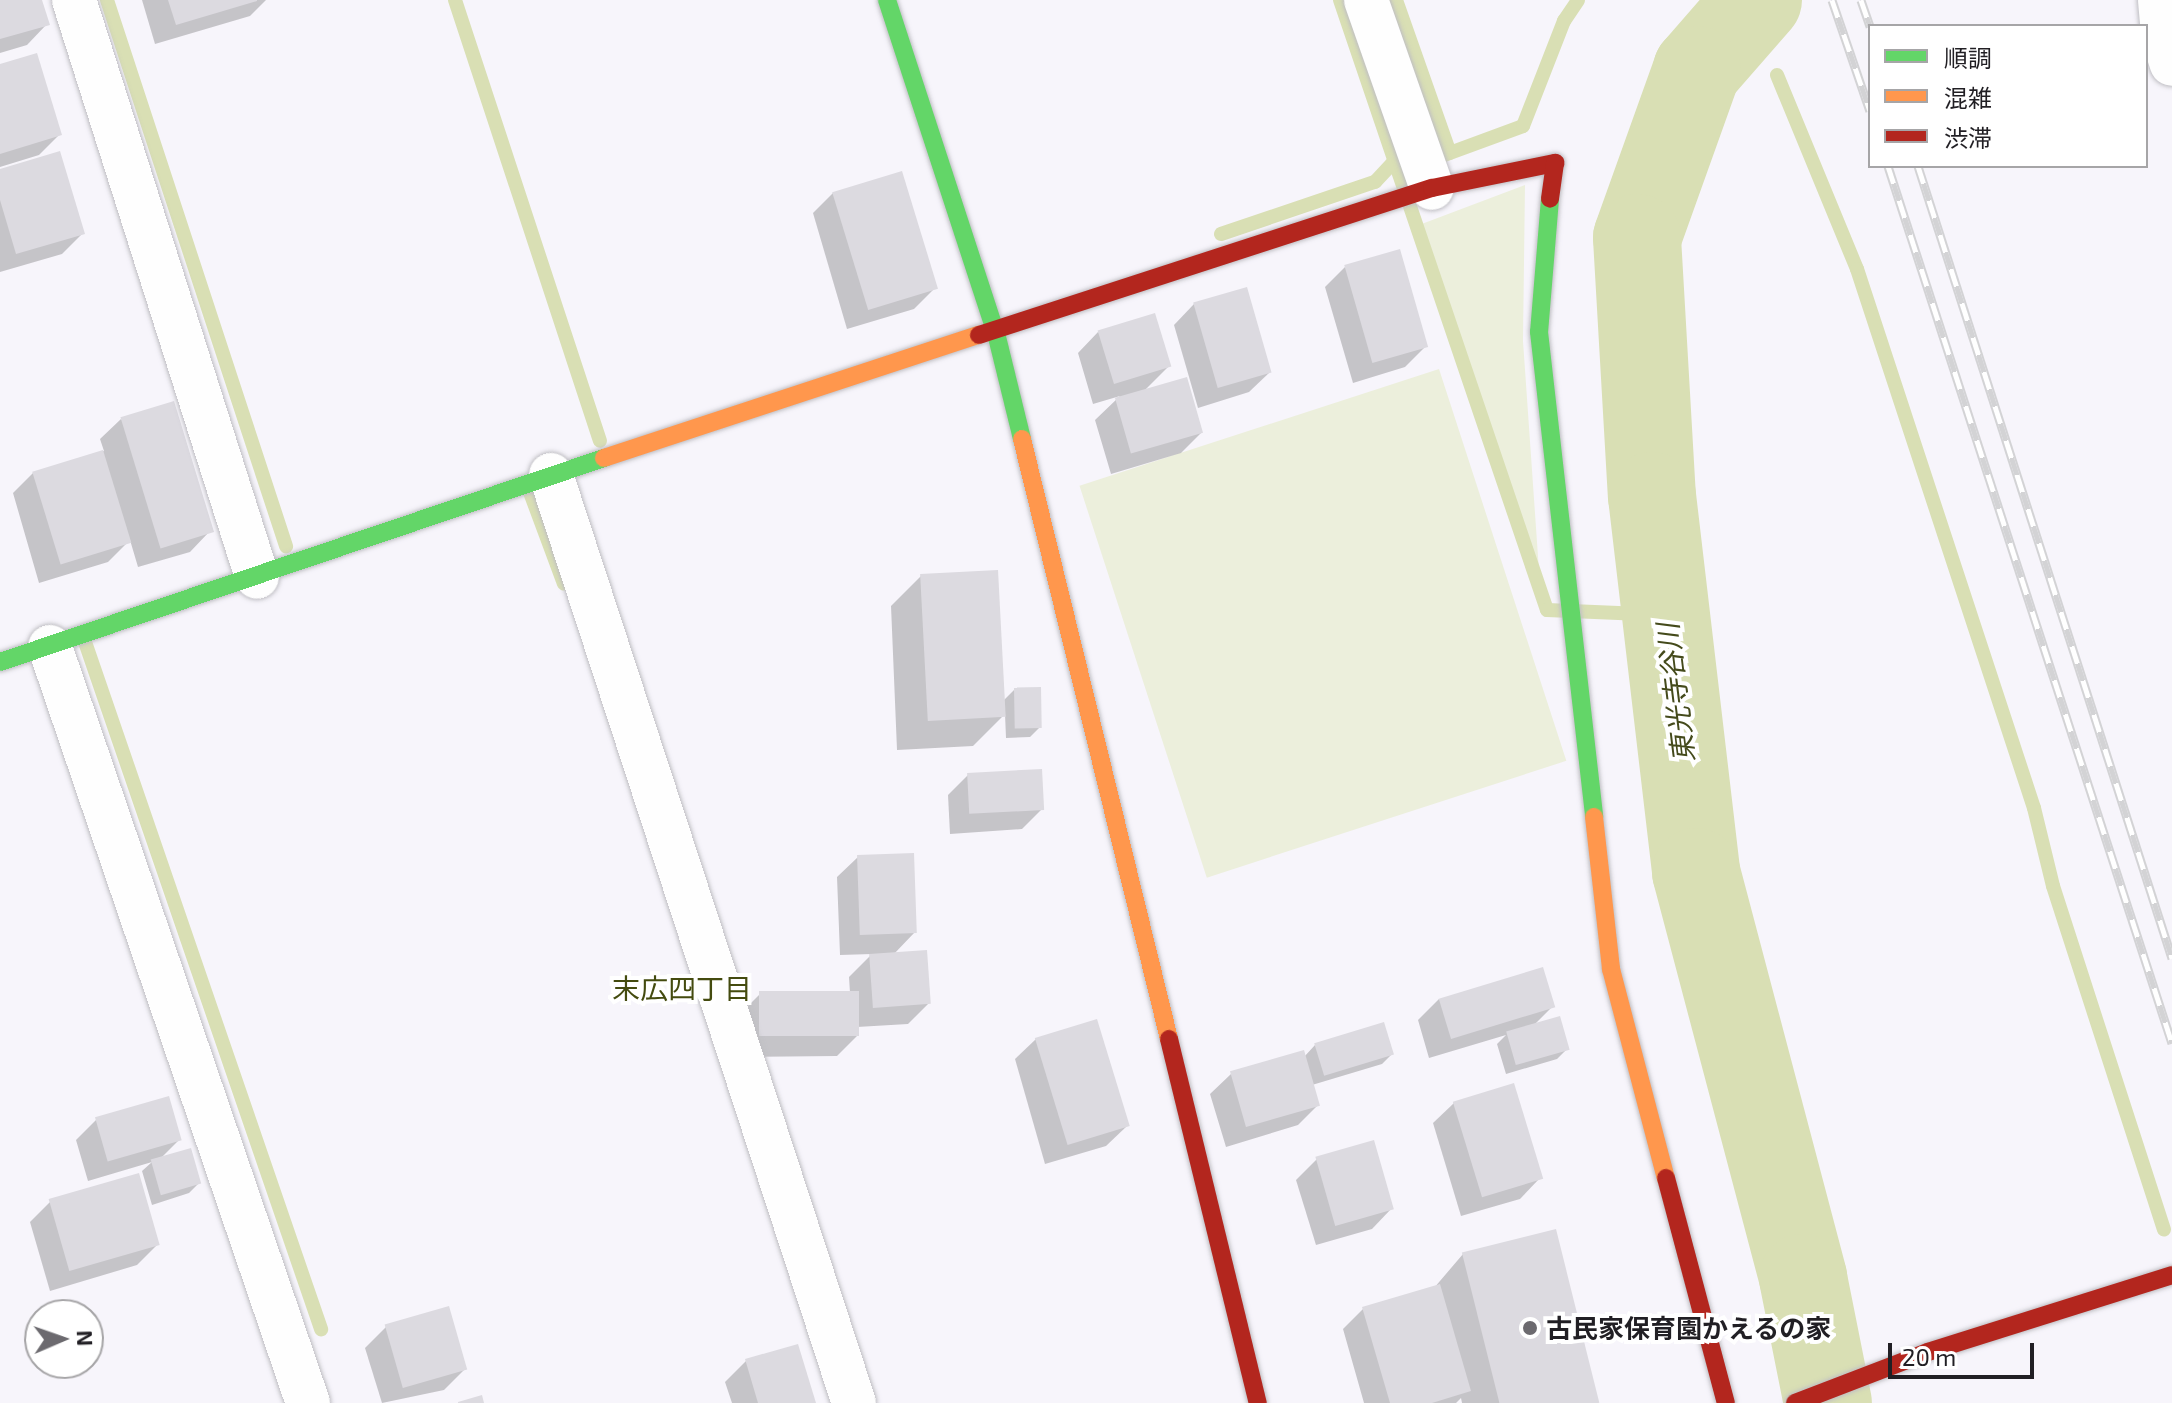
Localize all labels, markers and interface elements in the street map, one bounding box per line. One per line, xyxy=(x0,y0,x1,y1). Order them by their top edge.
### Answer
legend xyxy=(1868,24,2148,168)
text: 順調 xyxy=(1944,43,1992,72)
text: 混雑 xyxy=(1944,83,1992,112)
text: 渋滞 xyxy=(1944,123,1992,152)
water label: 東光寺谷川 xyxy=(1650,621,1700,765)
district label: 末広四丁目 xyxy=(612,971,752,1005)
north arrow xyxy=(24,1299,104,1379)
place label: 古民家保育園かえるの家 xyxy=(1546,1312,1832,1344)
marker: 古民家保育園かえるの家 xyxy=(1521,1319,1539,1337)
scale bar xyxy=(1892,1327,2038,1377)
text: N xyxy=(73,1330,99,1347)
text: 20 m xyxy=(1902,1342,1956,1371)

